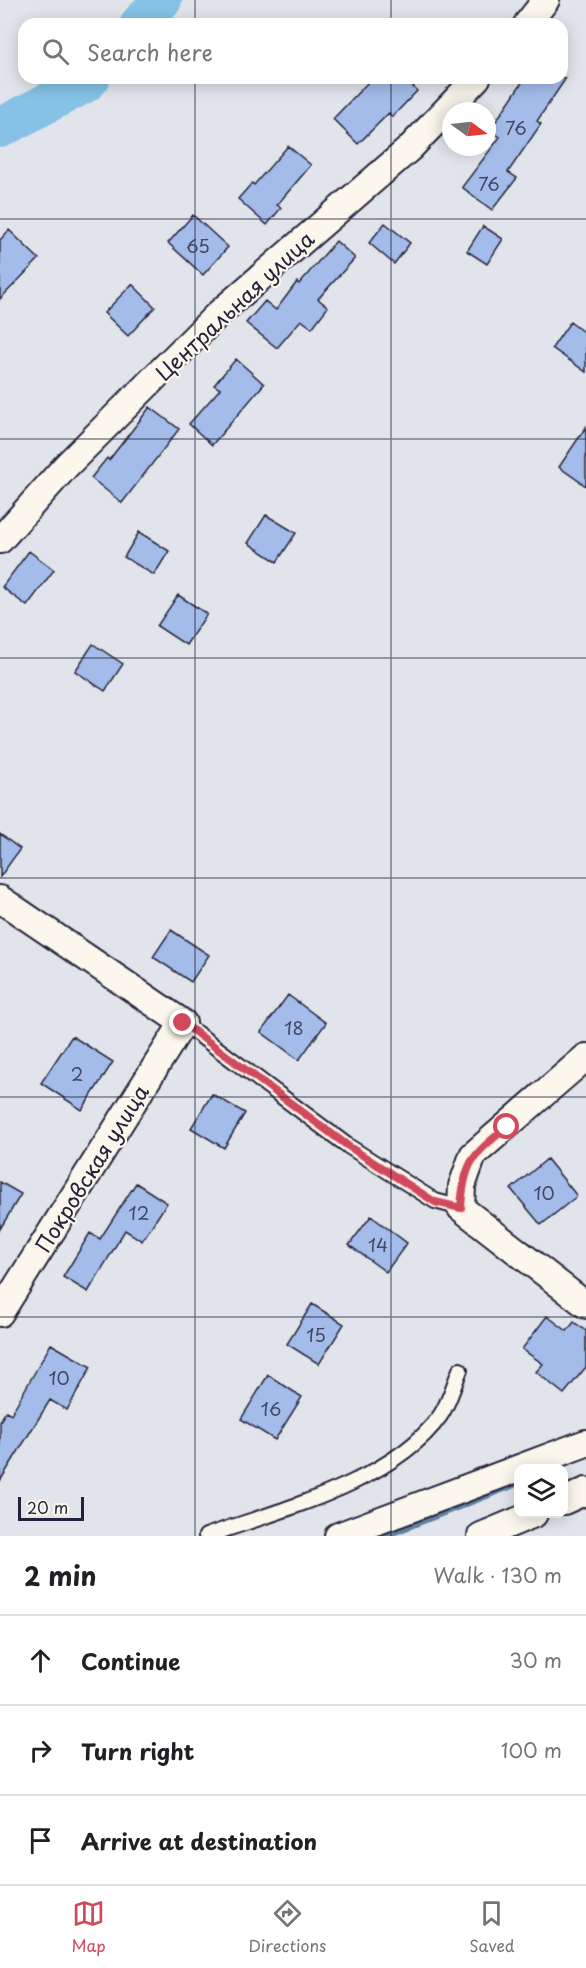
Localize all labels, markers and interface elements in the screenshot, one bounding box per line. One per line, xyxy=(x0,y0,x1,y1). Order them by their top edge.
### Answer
search box xyxy=(18,18,568,84)
icon: search xyxy=(39,35,72,68)
text: Search here xyxy=(87,35,213,68)
north arrow xyxy=(442,102,496,156)
house number: 76 xyxy=(505,114,527,141)
house number: 76 xyxy=(478,170,500,197)
street label: Центральная улица xyxy=(147,222,321,387)
house number: 65 xyxy=(186,232,210,259)
route end xyxy=(169,1009,195,1035)
house number: 18 xyxy=(284,1014,304,1041)
house number: 2 xyxy=(71,1060,83,1087)
street label: Покровская улица xyxy=(26,1077,156,1258)
route start xyxy=(493,1113,519,1139)
house number: 10 xyxy=(533,1179,555,1206)
house number: 12 xyxy=(129,1199,149,1226)
house number: 14 xyxy=(368,1231,388,1258)
house number: 15 xyxy=(306,1321,326,1348)
house number: 10 xyxy=(48,1364,70,1391)
house number: 16 xyxy=(261,1395,281,1422)
map controls xyxy=(514,1464,568,1518)
button: layers xyxy=(514,1464,568,1518)
scale bar xyxy=(18,1494,84,1522)
text: 20 m xyxy=(27,1495,68,1519)
text: 2 min xyxy=(24,1556,97,1595)
text: Walk · 130 m xyxy=(434,1560,562,1590)
icon: ahead xyxy=(24,1644,57,1677)
text: Continue xyxy=(81,1644,180,1677)
text: 30 m xyxy=(509,1645,562,1675)
icon: right xyxy=(24,1734,57,1767)
text: Turn right xyxy=(81,1734,194,1767)
text: 100 m xyxy=(501,1735,562,1765)
icon: arrive xyxy=(24,1824,57,1857)
text: Arrive at destination xyxy=(81,1824,317,1857)
tab: Map xyxy=(71,1897,106,1957)
tab: Directions xyxy=(248,1897,326,1957)
tab: Saved xyxy=(469,1897,515,1957)

